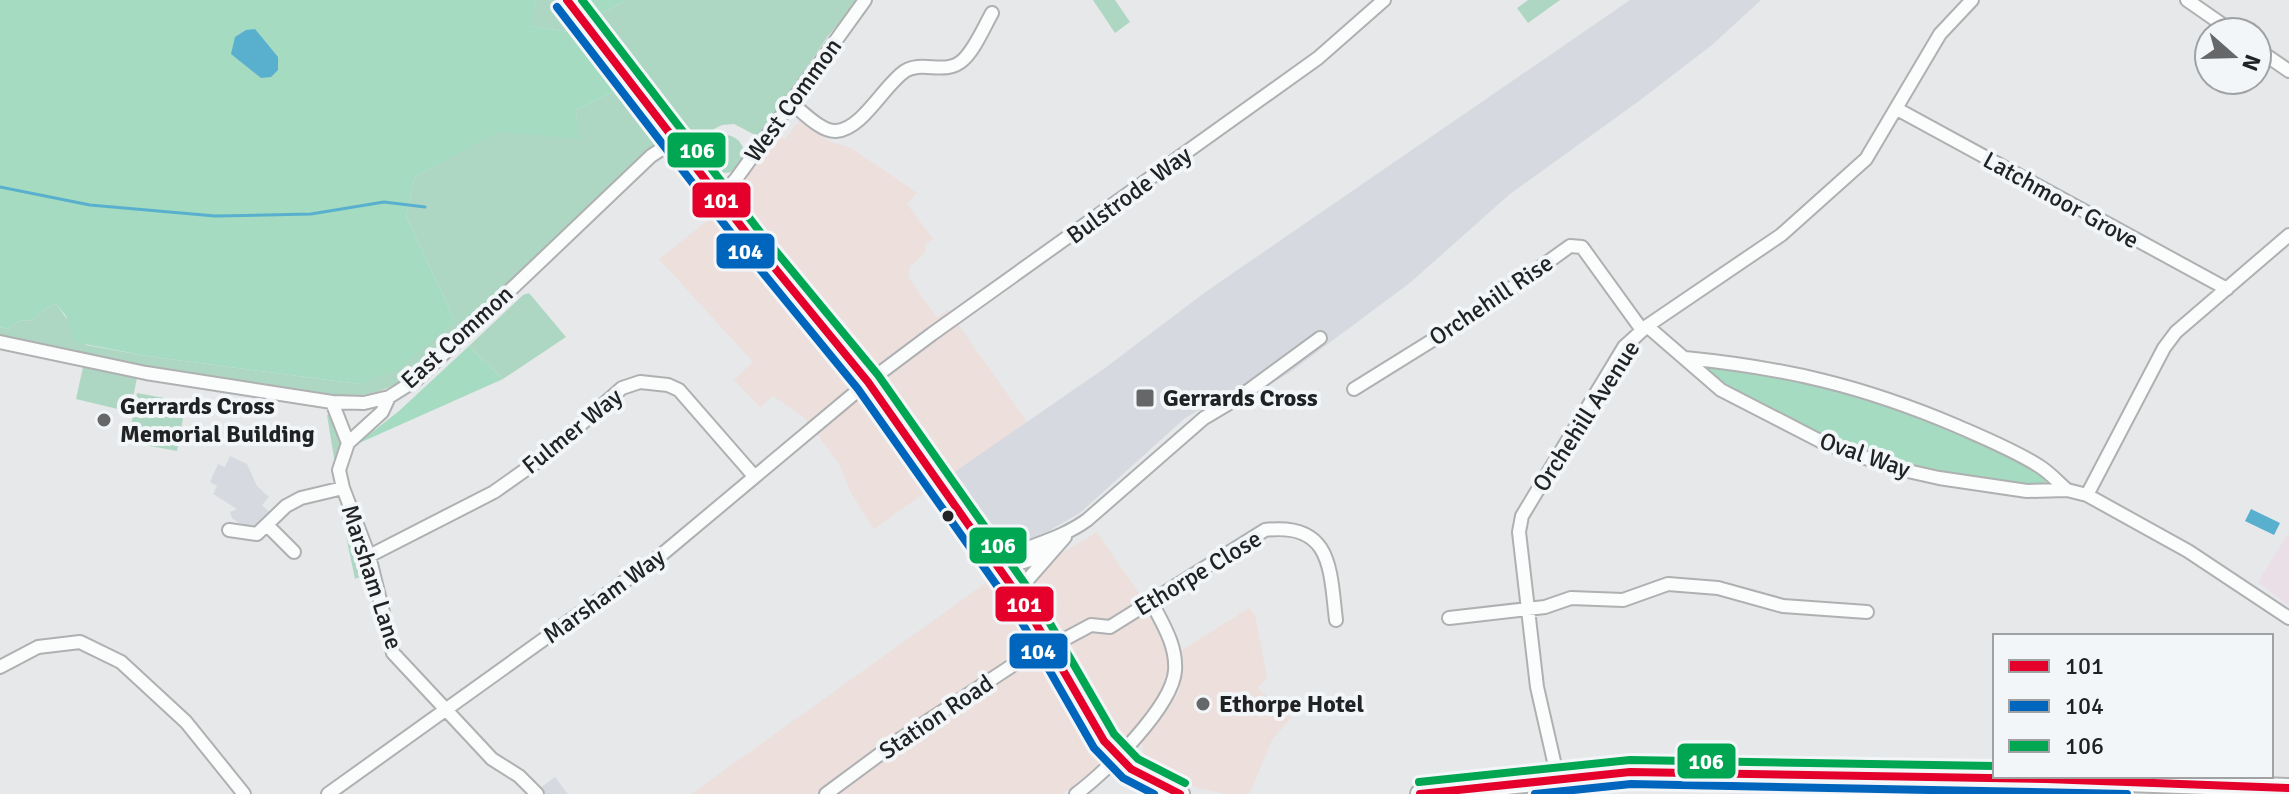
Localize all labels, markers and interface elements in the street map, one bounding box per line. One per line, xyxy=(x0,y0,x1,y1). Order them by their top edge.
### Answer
north arrow xyxy=(2193,16,2273,96)
street label: West Common xyxy=(738,32,848,168)
text: N xyxy=(2236,51,2267,74)
line badge: 106 xyxy=(666,131,727,169)
text: 106 xyxy=(679,137,715,164)
street label: Bulstrode Way xyxy=(1061,140,1197,250)
street label: Latchmoor Grove xyxy=(1978,145,2144,255)
line badge: 101 xyxy=(691,181,752,219)
text: 101 xyxy=(703,187,739,214)
line badge: 104 xyxy=(715,232,776,270)
text: 104 xyxy=(727,238,763,265)
street label: Orchehill Rise xyxy=(1423,248,1559,352)
street label: East Common xyxy=(395,279,519,395)
street label: Orchehill Avenue xyxy=(1526,335,1646,497)
street label: Fulmer Way xyxy=(516,382,628,480)
place label: Gerrards Cross xyxy=(1163,383,1318,413)
marker: Gerrards Cross xyxy=(1134,387,1156,409)
place label: Gerrards Cross Memorial Building xyxy=(120,391,315,449)
marker: Gerrards Cross Memorial Building xyxy=(95,411,113,429)
street label: Oval Way xyxy=(1816,426,1914,484)
street label: Marsham Lane xyxy=(335,501,409,653)
unlabelled marker xyxy=(940,508,956,524)
street label: Ethorpe Close xyxy=(1129,523,1267,623)
line badge: 106 xyxy=(968,526,1028,565)
text: 106 xyxy=(980,532,1016,559)
street label: Marsham Way xyxy=(537,542,671,650)
line badge: 101 xyxy=(994,585,1055,623)
text: 101 xyxy=(1006,591,1042,618)
line badge: 104 xyxy=(1008,632,1069,670)
legend xyxy=(1993,634,2273,778)
text: 104 xyxy=(1020,638,1056,665)
text: 101 xyxy=(2065,651,2104,681)
street label: Station Road xyxy=(873,668,999,766)
place label: Ethorpe Hotel xyxy=(1219,689,1364,719)
text: 104 xyxy=(2065,691,2104,721)
marker: Ethorpe Hotel xyxy=(1194,695,1212,713)
text: 106 xyxy=(2065,731,2104,761)
line badge: 106 xyxy=(1676,742,1737,780)
text: 106 xyxy=(1688,748,1724,775)

